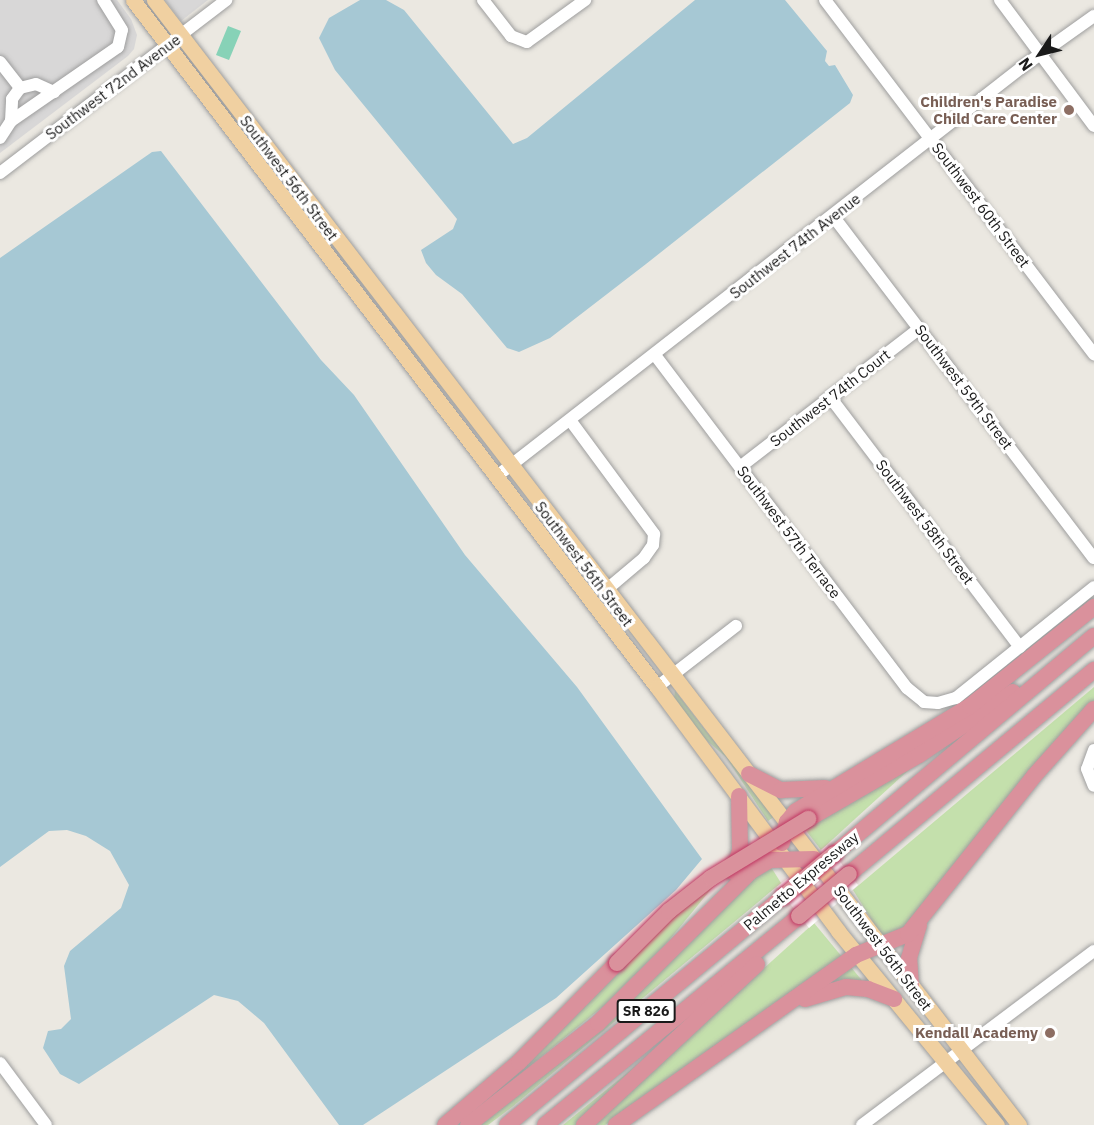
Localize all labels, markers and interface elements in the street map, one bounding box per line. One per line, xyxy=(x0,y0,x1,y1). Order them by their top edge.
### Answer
north arrow xyxy=(1010,24,1070,84)
street label: Southwest 72nd Avenue xyxy=(42,31,184,143)
text: N xyxy=(1014,54,1037,75)
place label: Children's Paradise Child Care Center xyxy=(920,92,1057,127)
marker: Children's Paradise Child Care Center xyxy=(1062,103,1076,117)
street label: Southwest 56th Street xyxy=(236,112,342,244)
street label: Southwest 60th Street xyxy=(928,139,1034,271)
street label: Southwest 74th Avenue xyxy=(726,190,864,302)
street label: Southwest 59th Street xyxy=(911,321,1017,453)
street label: Southwest 74th Court xyxy=(766,346,894,450)
street label: Southwest 58th Street xyxy=(872,456,978,588)
street label: Southwest 57th Terrace xyxy=(733,462,845,602)
street label: Southwest 56th Street xyxy=(531,498,637,630)
street label: Palmetto Expressway xyxy=(740,828,862,934)
street label: Southwest 56th Street xyxy=(830,882,936,1014)
road number: SR 826 xyxy=(616,1000,676,1022)
place label: Kendall Academy xyxy=(915,1024,1038,1042)
marker: Kendall Academy xyxy=(1043,1026,1057,1040)

